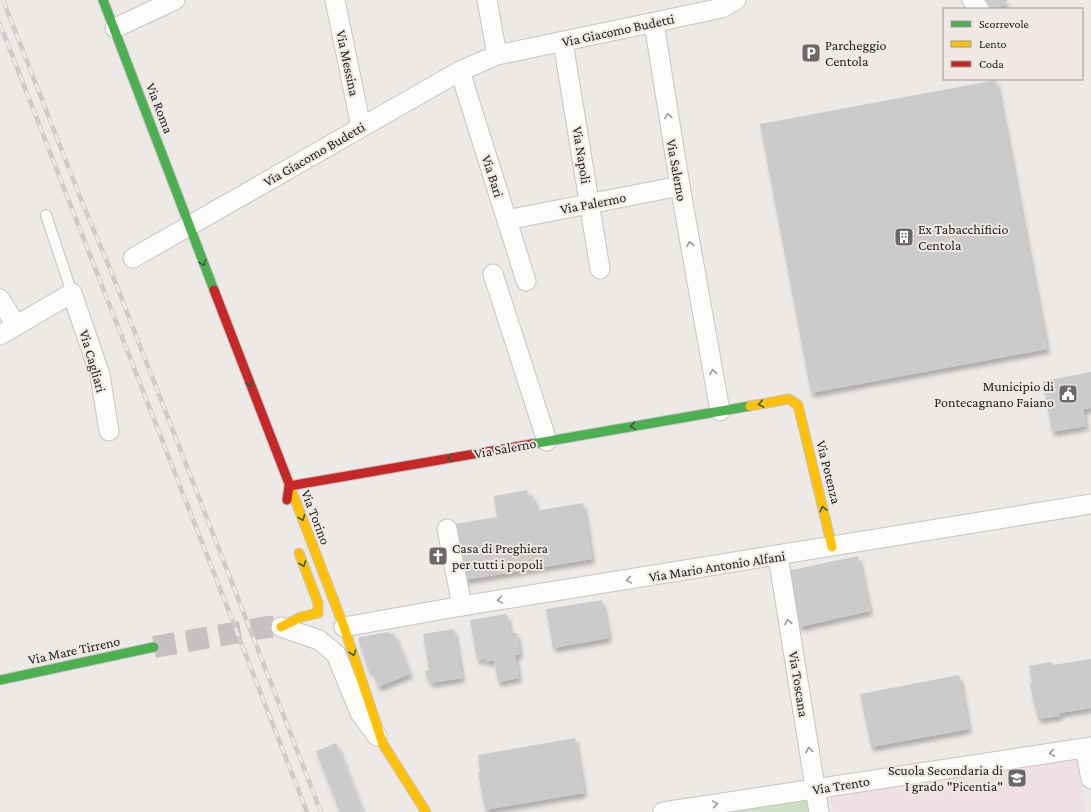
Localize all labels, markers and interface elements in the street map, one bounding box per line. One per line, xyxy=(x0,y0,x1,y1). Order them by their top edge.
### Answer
legend xyxy=(943,8,1083,80)
street label: Via Giacomo Budetti xyxy=(560,10,676,50)
text: Scorrevole xyxy=(979,17,1029,31)
street label: Via Messina xyxy=(333,29,363,98)
place label: Parcheggio Centola xyxy=(825,37,887,69)
text: Lento xyxy=(979,37,1007,51)
parking icon: Parcheggio Centola xyxy=(800,42,822,64)
text: Coda xyxy=(979,57,1004,71)
street label: Via Roma xyxy=(143,80,177,136)
one-way arrow xyxy=(665,113,673,119)
street label: Via Giacomo Budetti xyxy=(260,118,368,190)
street label: Via Napoli xyxy=(570,125,594,185)
street label: Via Salerno xyxy=(664,138,690,202)
street label: Via Bari xyxy=(479,153,507,199)
street label: Via Palermo xyxy=(559,189,627,217)
place label: Ex Tabacchificio Centola xyxy=(918,221,1008,253)
building icon: Ex Tabacchificio Centola xyxy=(893,226,915,248)
one-way arrow xyxy=(686,241,695,247)
one-way arrow xyxy=(199,259,207,266)
street label: Via Cagliari xyxy=(76,328,110,394)
one-way arrow xyxy=(709,369,718,375)
place label: Municipio di Pontecagnano Faiano xyxy=(934,378,1054,410)
one-way arrow xyxy=(246,381,254,388)
public building icon: Municipio di Pontecagnano Faiano xyxy=(1057,383,1079,405)
one-way arrow xyxy=(758,399,764,408)
one-way arrow xyxy=(630,421,636,430)
street label: Via Salerno xyxy=(473,435,537,461)
street label: Via Potenza xyxy=(813,439,845,506)
one-way arrow xyxy=(446,453,453,462)
street label: Via Torino xyxy=(298,487,334,547)
one-way arrow xyxy=(819,506,828,513)
one-way arrow xyxy=(297,515,305,522)
place label: Casa di Preghiera per tutti i popoli xyxy=(452,540,549,572)
church icon: Casa di Preghiera per tutti i popoli xyxy=(427,545,449,567)
street label: Via Mario Antonio Alfani xyxy=(648,547,787,585)
one-way arrow xyxy=(299,560,307,567)
one-way arrow xyxy=(626,575,632,584)
one-way arrow xyxy=(497,595,503,604)
one-way arrow xyxy=(785,619,793,625)
street label: Via Mare Tirreno xyxy=(27,632,122,668)
one-way arrow xyxy=(348,650,356,657)
street label: Via Toscana xyxy=(786,650,812,719)
one-way arrow xyxy=(805,747,814,753)
one-way arrow xyxy=(1049,748,1056,757)
place label: Scuola Secondaria di I grado "Picentia" xyxy=(888,762,1003,794)
school or university icon: Scuola Secondaria di I grado "Picentia" xyxy=(1006,767,1028,789)
street label: Via Trento xyxy=(811,773,871,797)
one-way arrow xyxy=(712,800,719,809)

